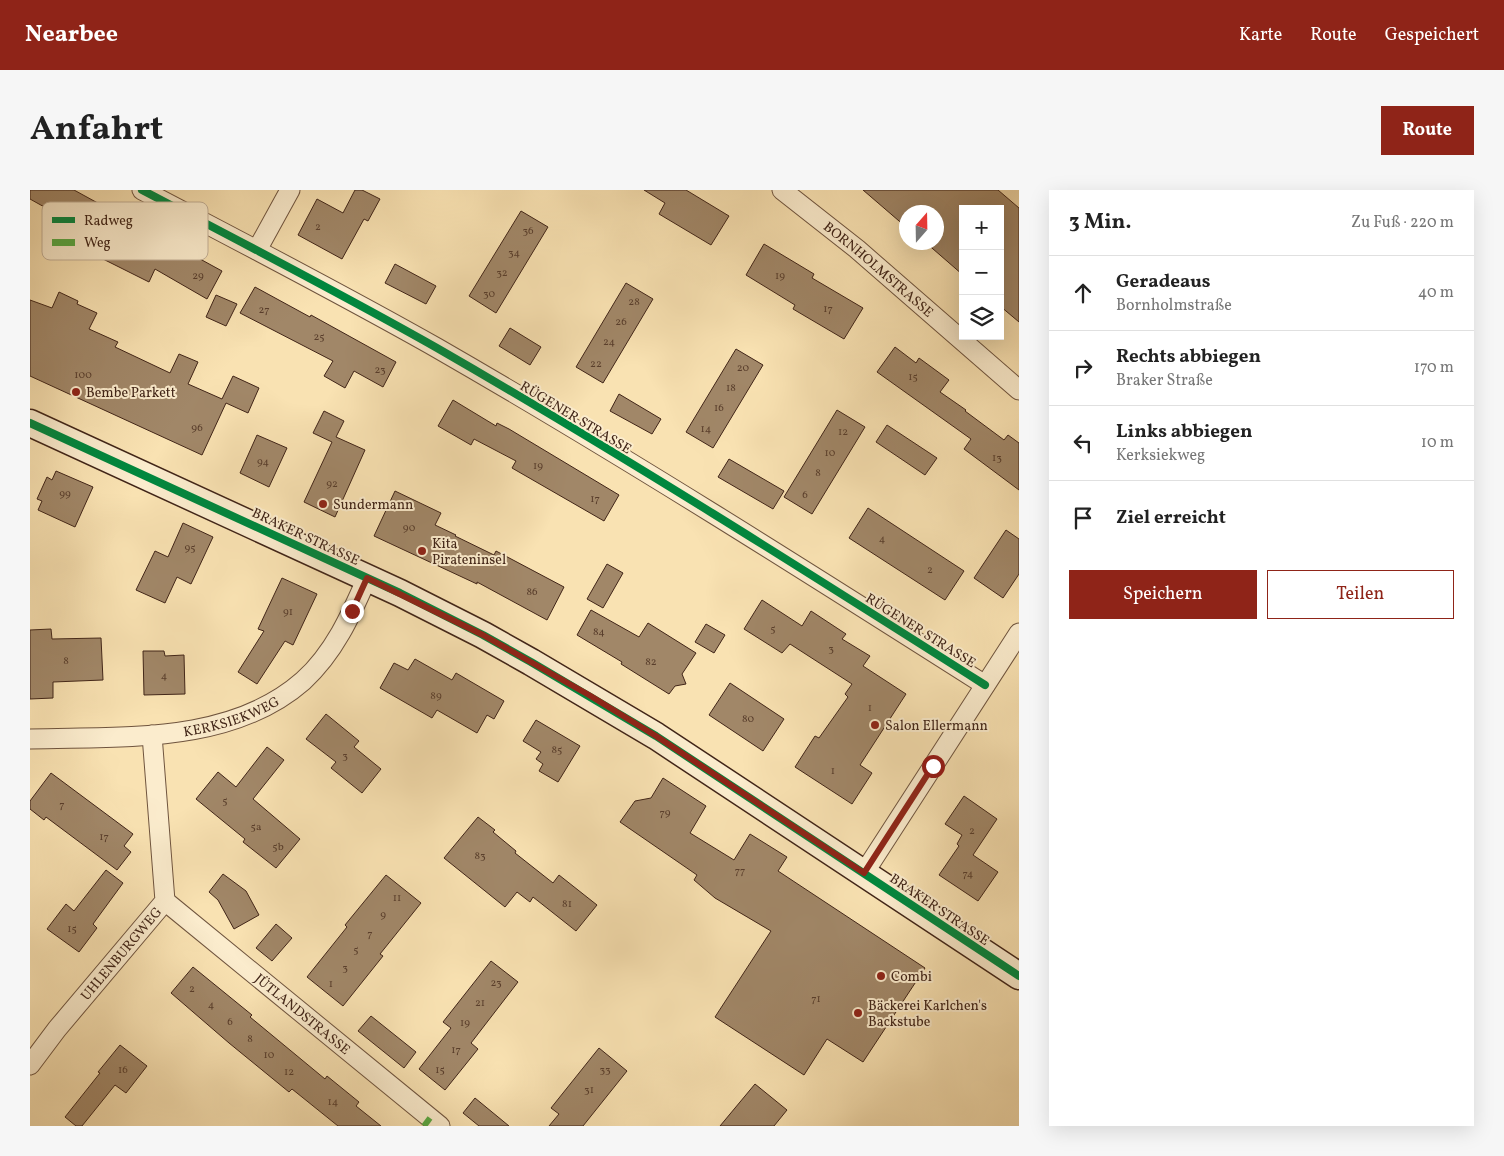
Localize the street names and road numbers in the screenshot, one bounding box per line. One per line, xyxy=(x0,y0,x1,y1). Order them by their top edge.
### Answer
street label: BORNHOLMSTRASSE xyxy=(819,218,937,322)
street label: RÜGENER STRASSE xyxy=(516,377,635,459)
street label: BRAKER STRASSE xyxy=(248,504,362,571)
street label: RÜGENER STRASSE xyxy=(861,590,979,673)
street label: KERKSIEKWEG xyxy=(182,693,283,742)
street label: BRAKER STRASSE xyxy=(885,870,993,951)
street label: UHLENBURGWEG xyxy=(77,904,167,1005)
street label: JÜTLANDSTRASSE xyxy=(250,970,354,1060)

